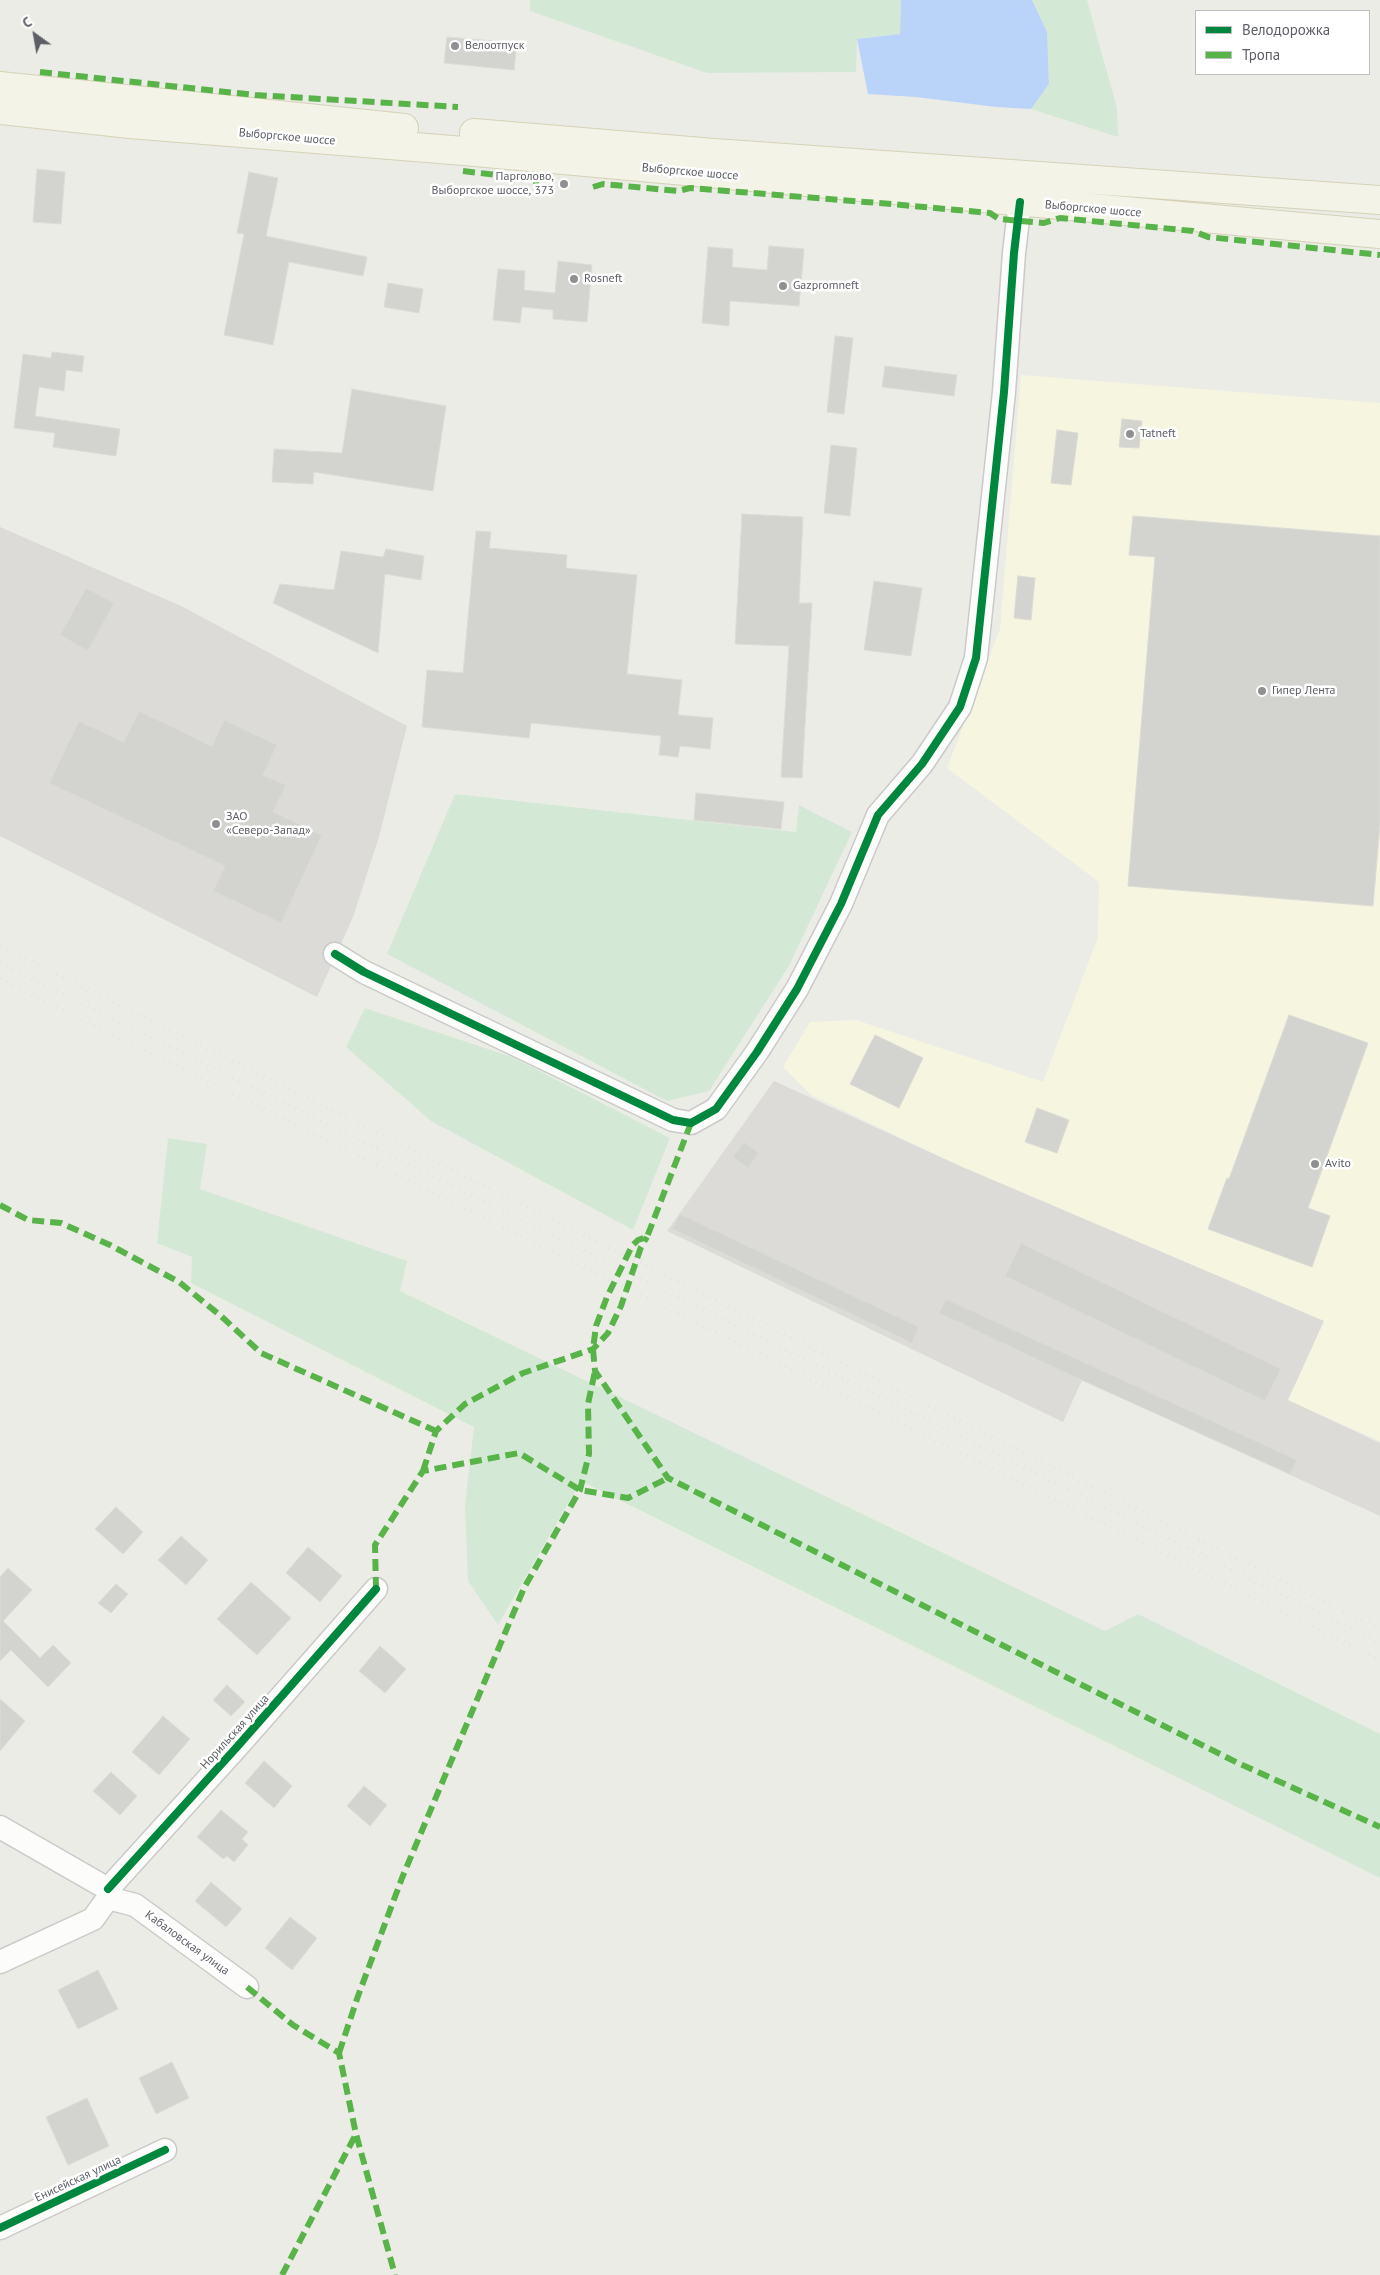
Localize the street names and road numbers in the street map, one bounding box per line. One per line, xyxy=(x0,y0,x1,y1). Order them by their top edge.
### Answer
street label: Выборгское шоссе xyxy=(238,126,336,148)
street label: Выборгское шоссе xyxy=(641,161,739,183)
street label: Выборгское шоссе xyxy=(1044,198,1142,220)
street label: Норильская улица xyxy=(198,1692,272,1772)
street label: Кабаловская улица xyxy=(142,1908,232,1978)
street label: Енисейская улица xyxy=(32,2153,124,2205)

